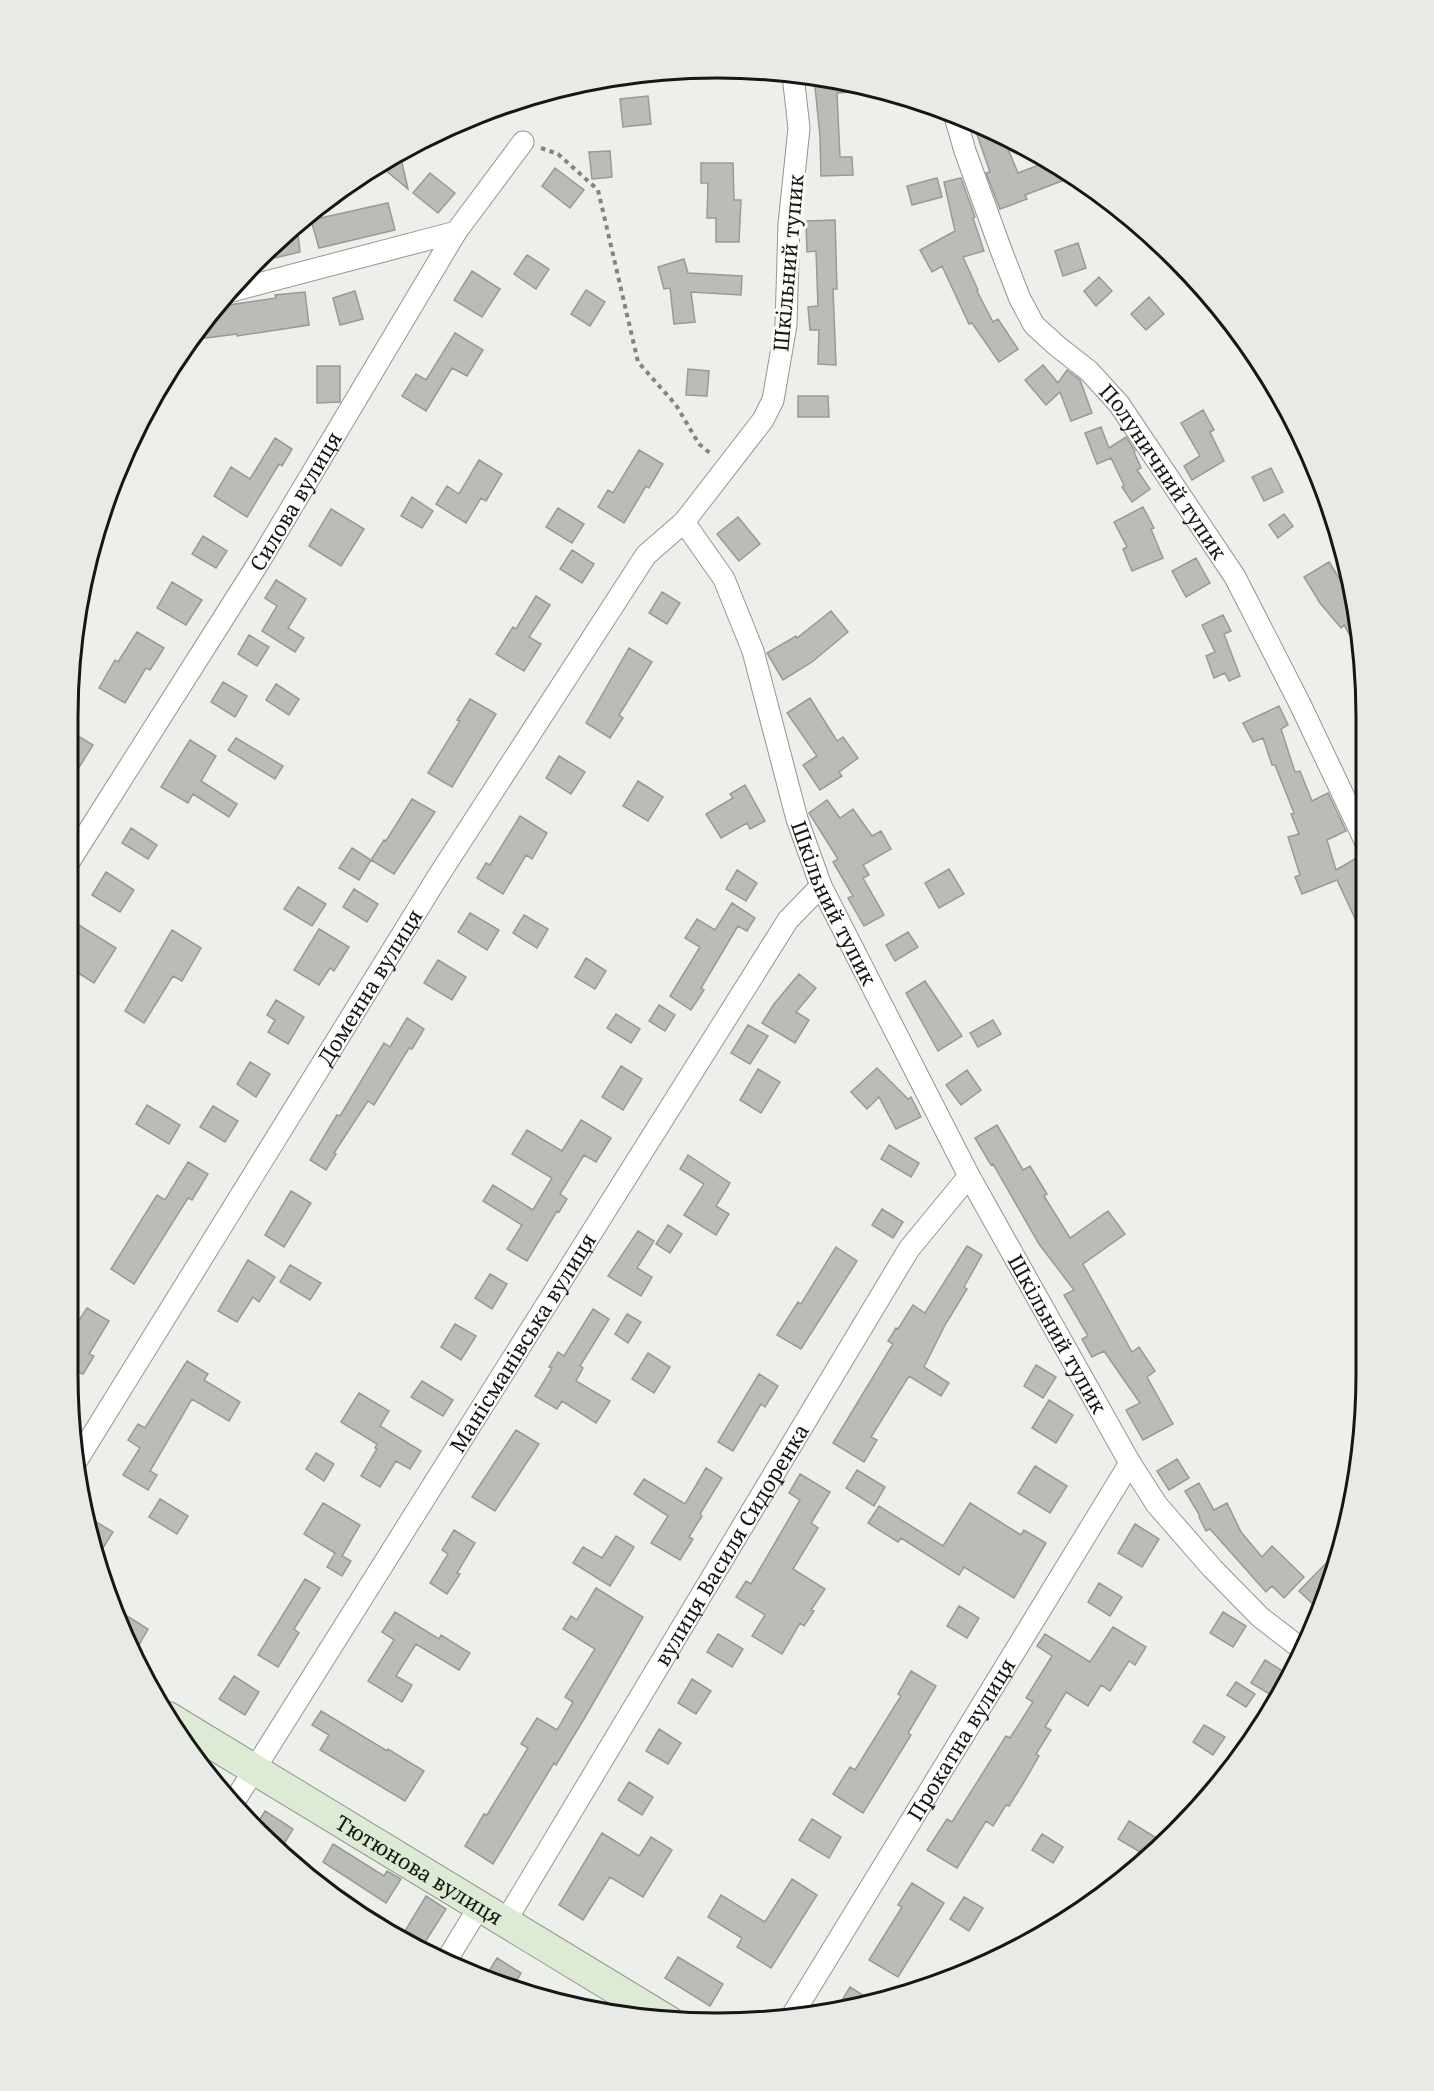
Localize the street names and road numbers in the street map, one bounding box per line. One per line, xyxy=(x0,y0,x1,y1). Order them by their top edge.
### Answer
street label: Шкільний тупик xyxy=(766,173,810,353)
street label: Полуничний тупик xyxy=(1093,378,1233,565)
street label: Силова вулиця xyxy=(243,426,348,576)
street label: Шкільний тупик xyxy=(785,817,883,990)
street label: Доменна вулиця xyxy=(311,904,428,1070)
street label: Манісманівська вулиця xyxy=(443,1228,602,1458)
street label: Шкільний тупик xyxy=(1002,1249,1114,1419)
street label: вулиця Василя Сидоренка xyxy=(648,1418,815,1671)
street label: Прокатна вулиця xyxy=(901,1653,1021,1826)
street label: Тютюнова вулиця xyxy=(330,1808,508,1931)

